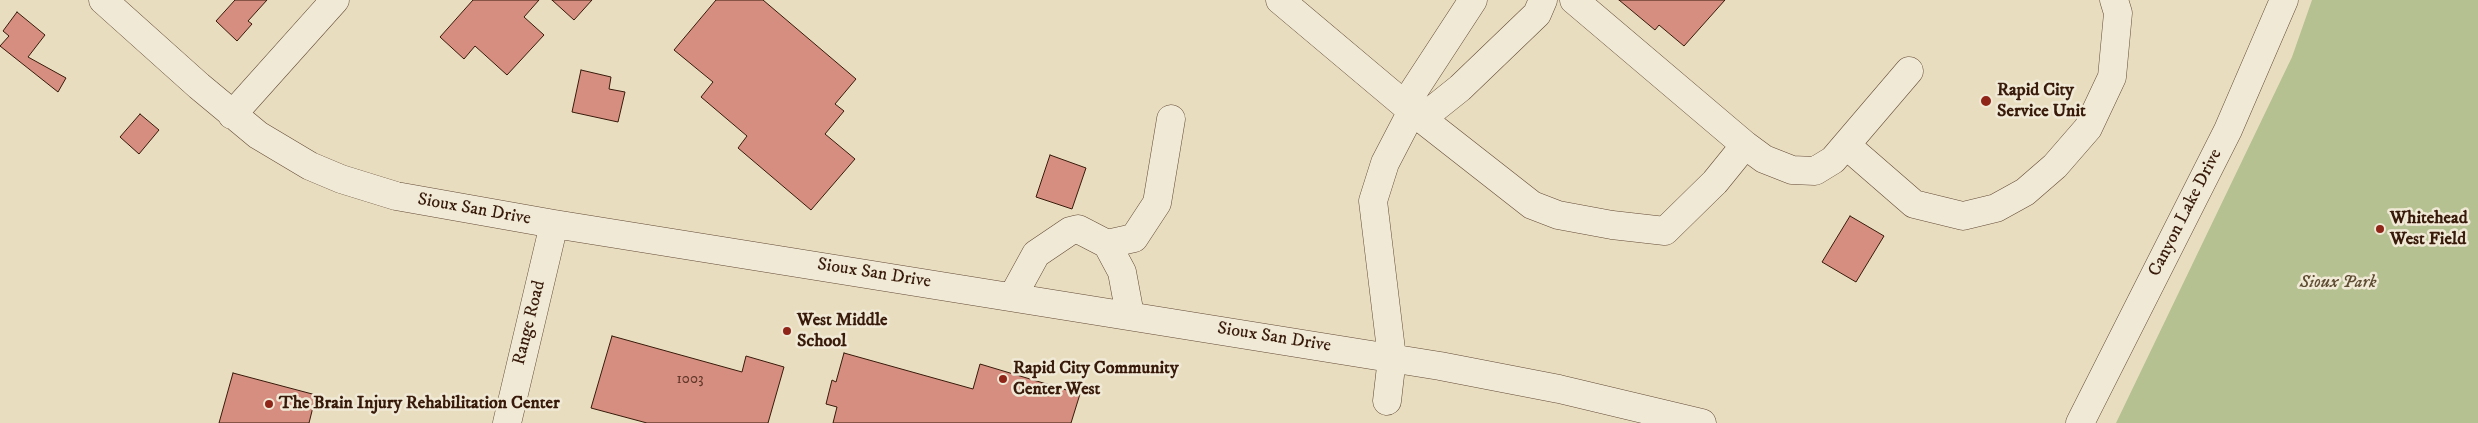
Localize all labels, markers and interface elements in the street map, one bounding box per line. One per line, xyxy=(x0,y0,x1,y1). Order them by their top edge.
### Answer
place label: Rapid City Service Unit xyxy=(1997,80,2086,122)
marker: Rapid City Service Unit xyxy=(1979,94,1993,108)
street label: Canyon Lake Drive xyxy=(2145,146,2227,280)
street label: Sioux San Drive xyxy=(416,189,532,231)
place label: Whitehead West Field xyxy=(2390,208,2468,250)
marker: Whitehead West Field xyxy=(2374,223,2386,235)
street label: Sioux San Drive xyxy=(816,254,932,294)
park label: Sioux Park xyxy=(2300,272,2376,294)
street label: Range Road xyxy=(509,278,551,368)
place label: West Middle School xyxy=(797,310,888,352)
street label: Sioux San Drive xyxy=(1216,318,1332,358)
marker: West Middle School xyxy=(781,325,793,337)
place label: Rapid City Community Center West xyxy=(1013,358,1178,400)
house number: 1003 xyxy=(676,371,704,389)
marker: Rapid City Community Center West xyxy=(997,373,1009,385)
place label: The Brain Injury Rehabilitation Center xyxy=(279,393,560,415)
marker: The Brain Injury Rehabilitation Center xyxy=(263,398,275,410)

